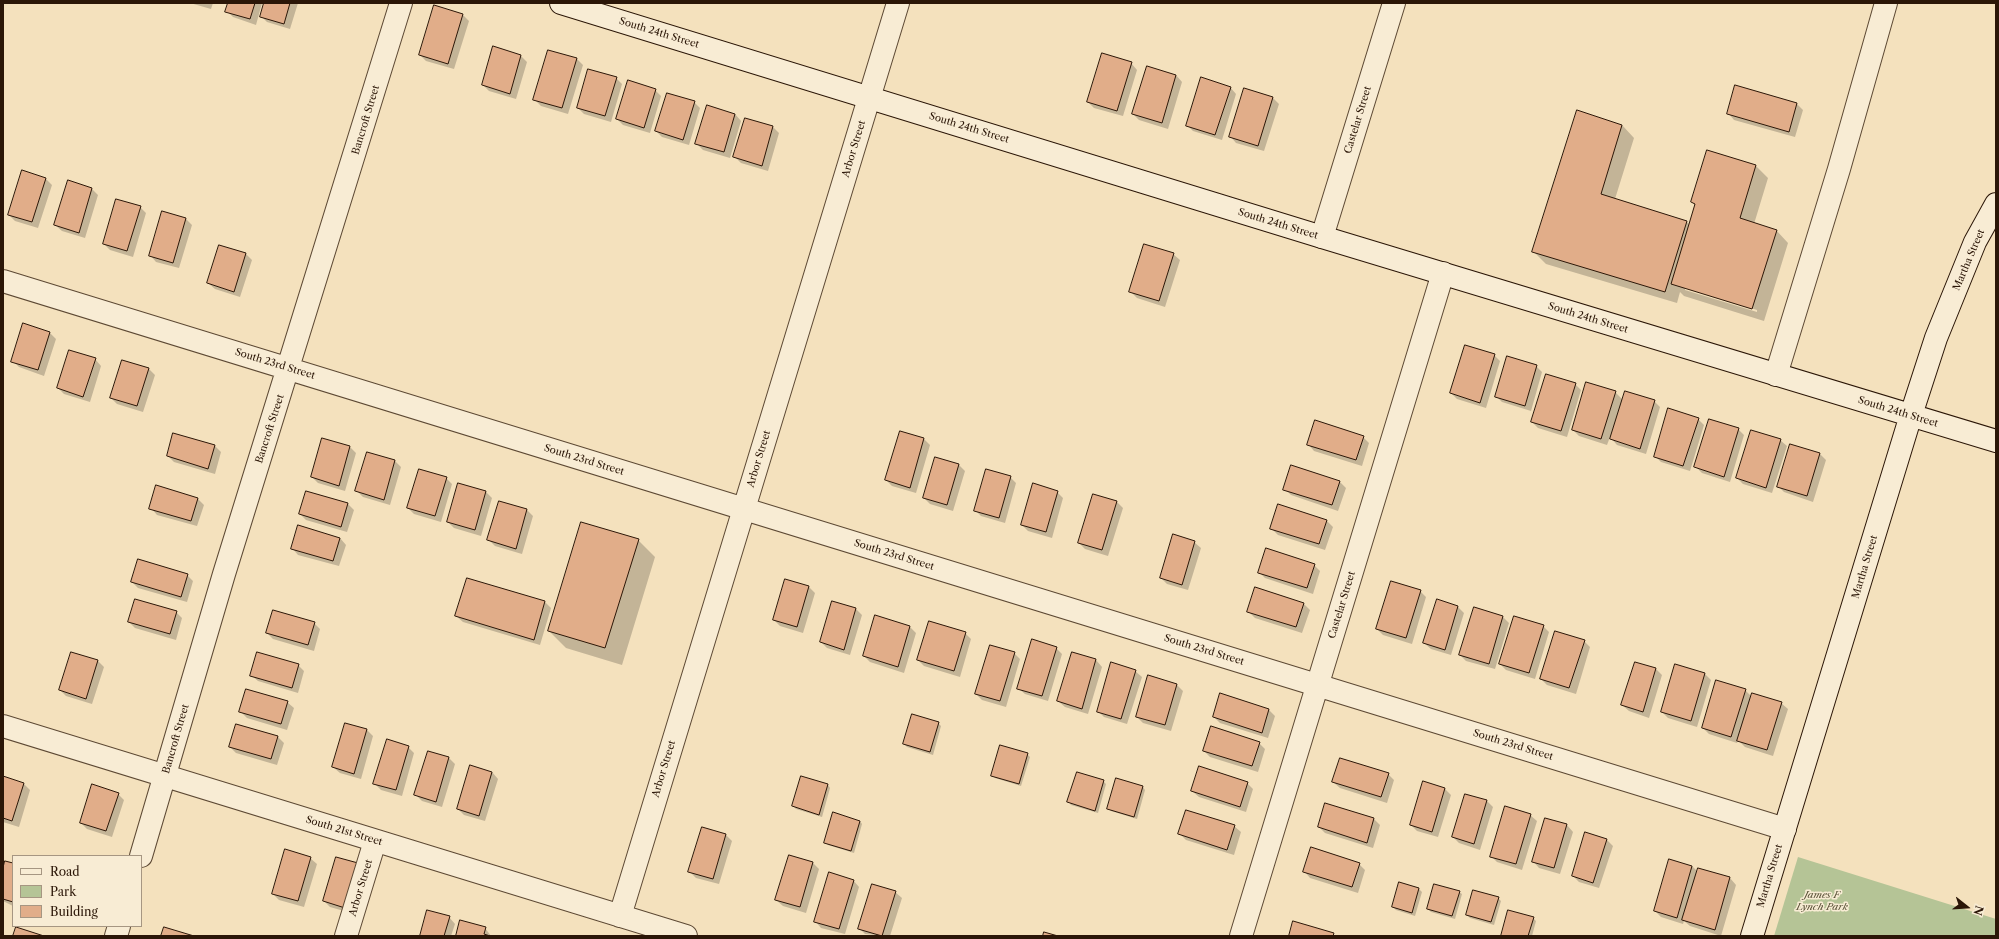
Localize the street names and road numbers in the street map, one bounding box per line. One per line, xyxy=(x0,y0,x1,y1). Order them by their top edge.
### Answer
street label: South 24th Street xyxy=(618,15,700,51)
street label: Bancroft Street xyxy=(350,84,382,156)
street label: Castelar Street xyxy=(1342,85,1374,155)
street label: South 24th Street xyxy=(928,110,1010,146)
street label: Arbor Street xyxy=(840,119,868,179)
street label: South 24th Street xyxy=(1237,206,1319,242)
street label: Martha Street xyxy=(1951,227,1987,293)
street label: South 24th Street xyxy=(1547,300,1629,336)
street label: South 23rd Street xyxy=(233,346,317,382)
street label: Bancroft Street xyxy=(253,393,287,465)
street label: South 24th Street xyxy=(1857,394,1939,430)
street label: Arbor Street xyxy=(745,429,773,489)
street label: South 23rd Street xyxy=(542,442,626,478)
street label: Martha Street xyxy=(1850,534,1880,600)
street label: South 23rd Street xyxy=(852,537,936,573)
street label: Castelar Street xyxy=(1326,570,1358,640)
street label: South 23rd Street xyxy=(1162,632,1246,668)
street label: Bancroft Street xyxy=(160,703,192,775)
street label: South 23rd Street xyxy=(1471,727,1555,763)
street label: Arbor Street xyxy=(650,739,678,799)
street label: South 21st Street xyxy=(304,814,384,848)
street label: Martha Street xyxy=(1755,843,1785,909)
street label: Arbor Street xyxy=(347,858,375,918)

